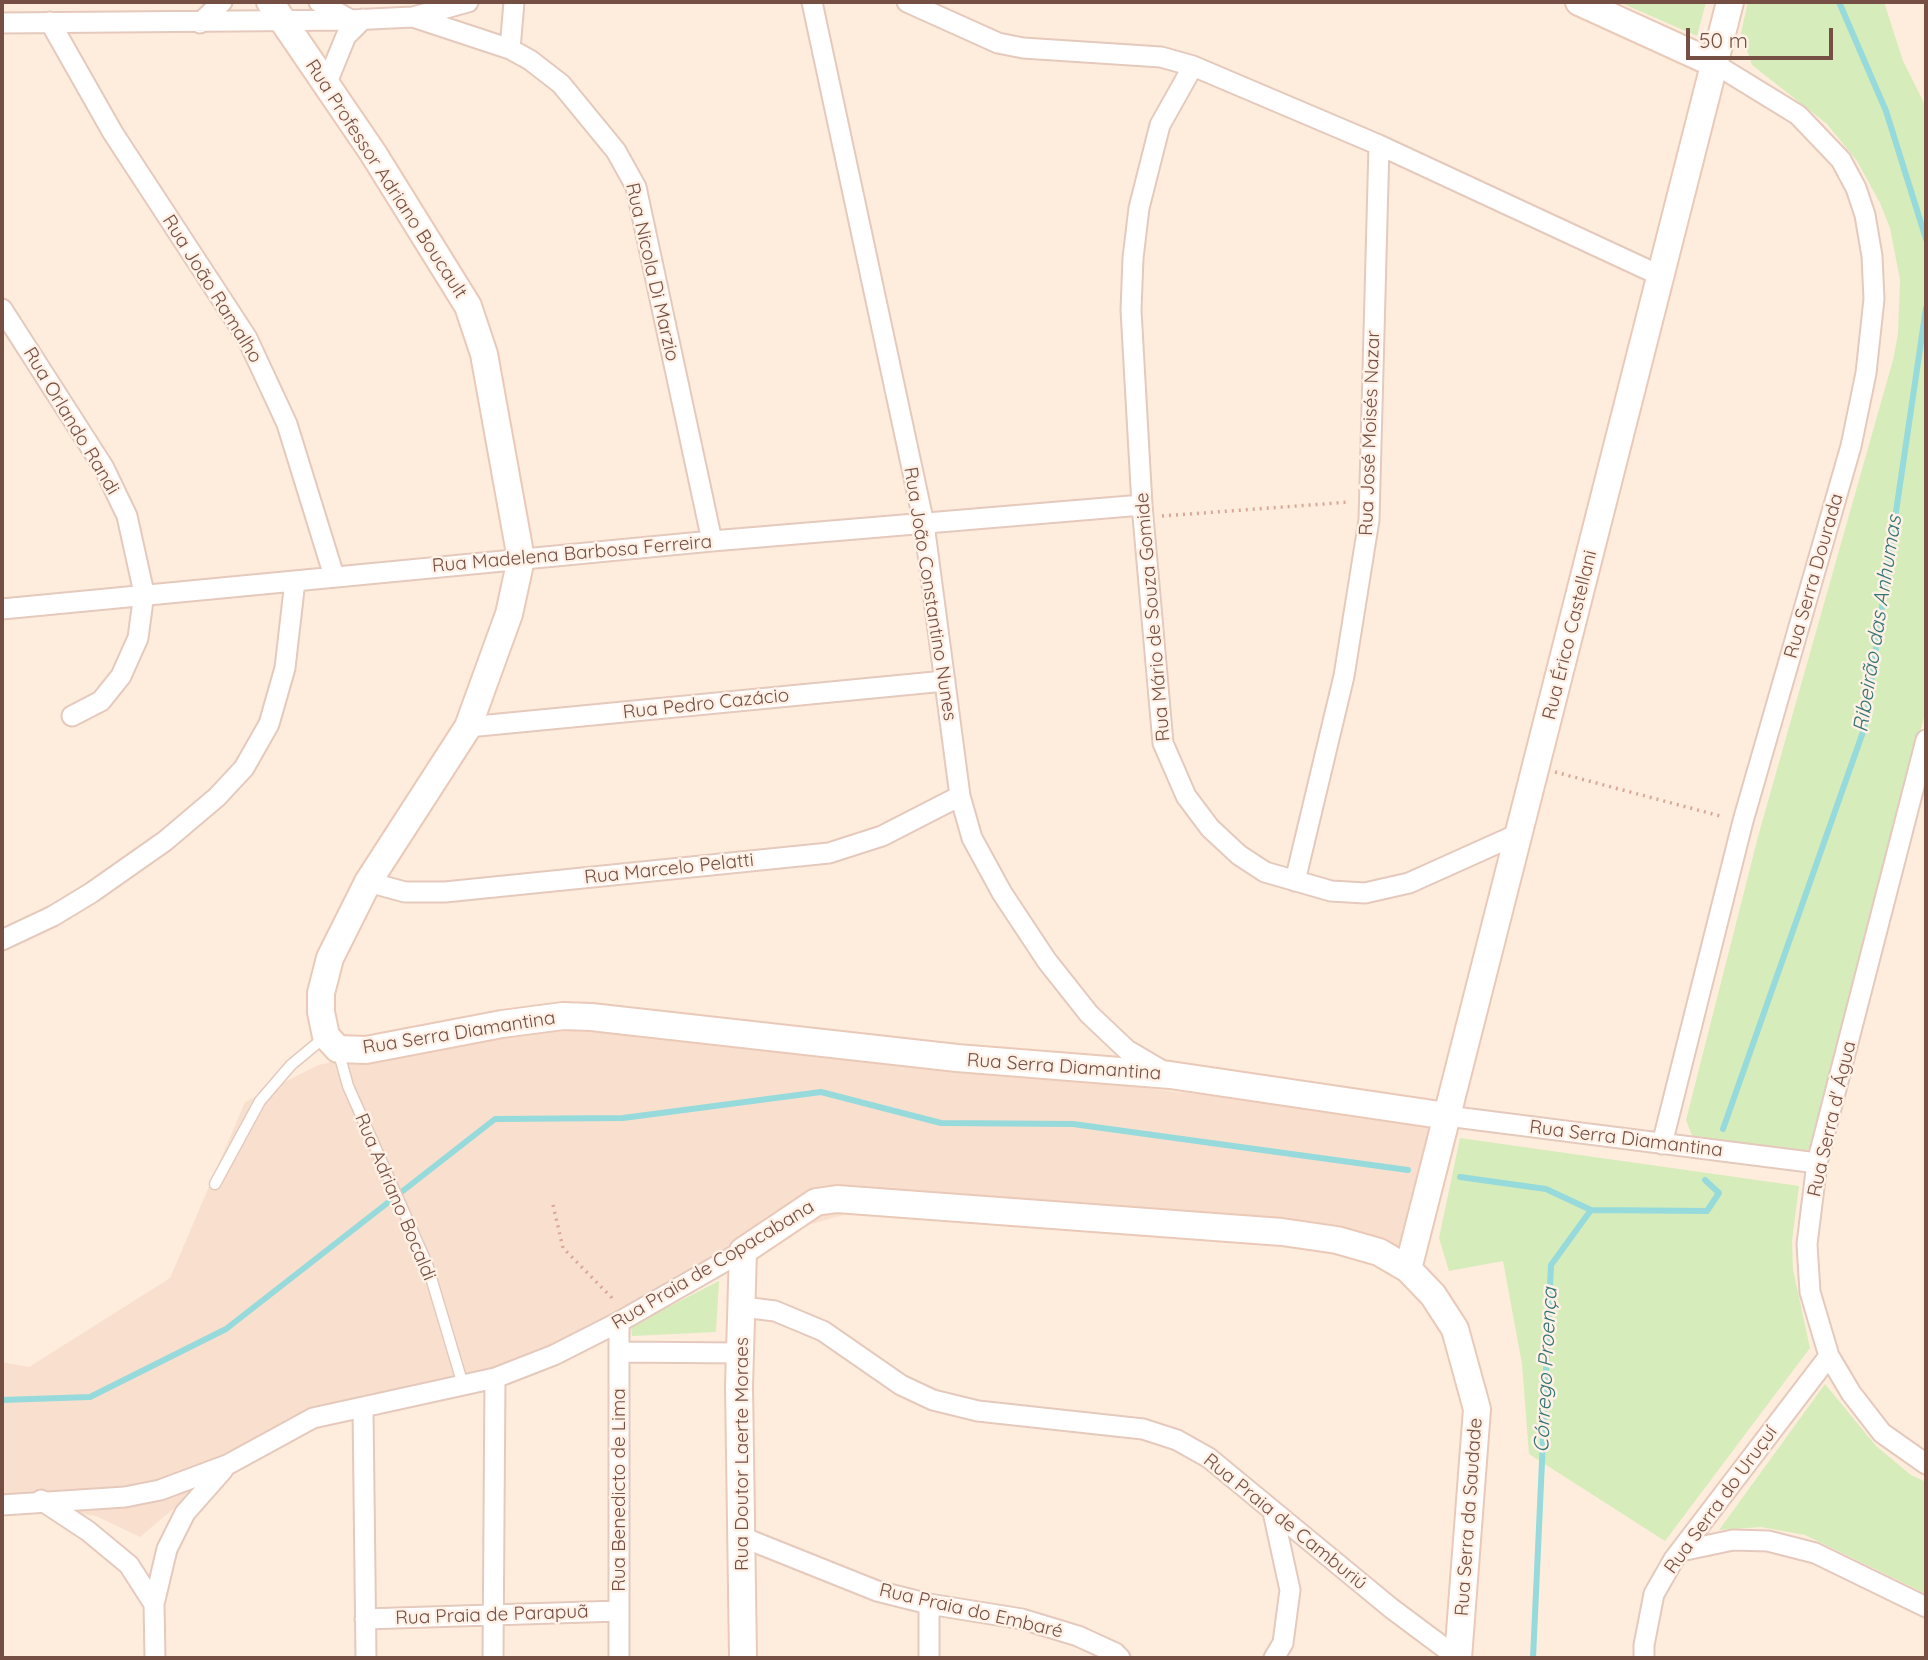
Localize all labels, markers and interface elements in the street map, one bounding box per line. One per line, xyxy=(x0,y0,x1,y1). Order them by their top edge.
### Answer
scale bar xyxy=(1690,14,1837,58)
text: 50 m xyxy=(1699,27,1748,53)
street label: Rua Professor Adriano Boucault xyxy=(300,55,472,303)
street label: Rua Nicola Di Marzio xyxy=(620,181,684,363)
street label: Rua João Ramalho xyxy=(157,211,267,367)
street label: Rua José Moisés Nazar xyxy=(1355,330,1385,536)
street label: Rua Orlando Randi xyxy=(18,343,124,499)
street label: Rua João Constantino Nunes xyxy=(899,465,961,723)
street label: Rua Serra Dourada xyxy=(1780,491,1848,661)
street label: Rua Mário de Souza Gomide xyxy=(1131,492,1175,742)
water label: Ribeirão das Anhumas xyxy=(1848,514,1908,734)
street label: Rua Madelena Barbosa Ferreira xyxy=(431,530,713,578)
street label: Rua Érico Castellani xyxy=(1538,548,1602,722)
street label: Rua Pedro Cazácio xyxy=(622,684,790,724)
street label: Rua Marcelo Pelatti xyxy=(583,849,755,889)
street label: Rua Serra Diamantina xyxy=(361,1007,557,1059)
street label: Rua Serra d' Água xyxy=(1803,1039,1861,1199)
street label: Rua Serra Diamantina xyxy=(966,1049,1162,1085)
street label: Rua Adriano Bocaldi xyxy=(349,1110,441,1284)
street label: Rua Serra Diamantina xyxy=(1528,1116,1724,1162)
street label: Rua Praia de Copacabana xyxy=(608,1195,818,1335)
water label: Córrego Proença xyxy=(1529,1287,1563,1453)
street label: Rua Doutor Laerte Moraes xyxy=(731,1337,753,1571)
street label: Rua Benedicto de Lima xyxy=(608,1388,630,1592)
street label: Rua Serra da Saudade xyxy=(1451,1417,1487,1617)
street label: Rua Serra do Uruçuí xyxy=(1660,1422,1782,1578)
street label: Rua Praia de Camburiú xyxy=(1199,1449,1371,1595)
street label: Rua Praia do Embaré xyxy=(877,1579,1065,1643)
street label: Rua Praia de Parapuã xyxy=(395,1600,589,1630)

